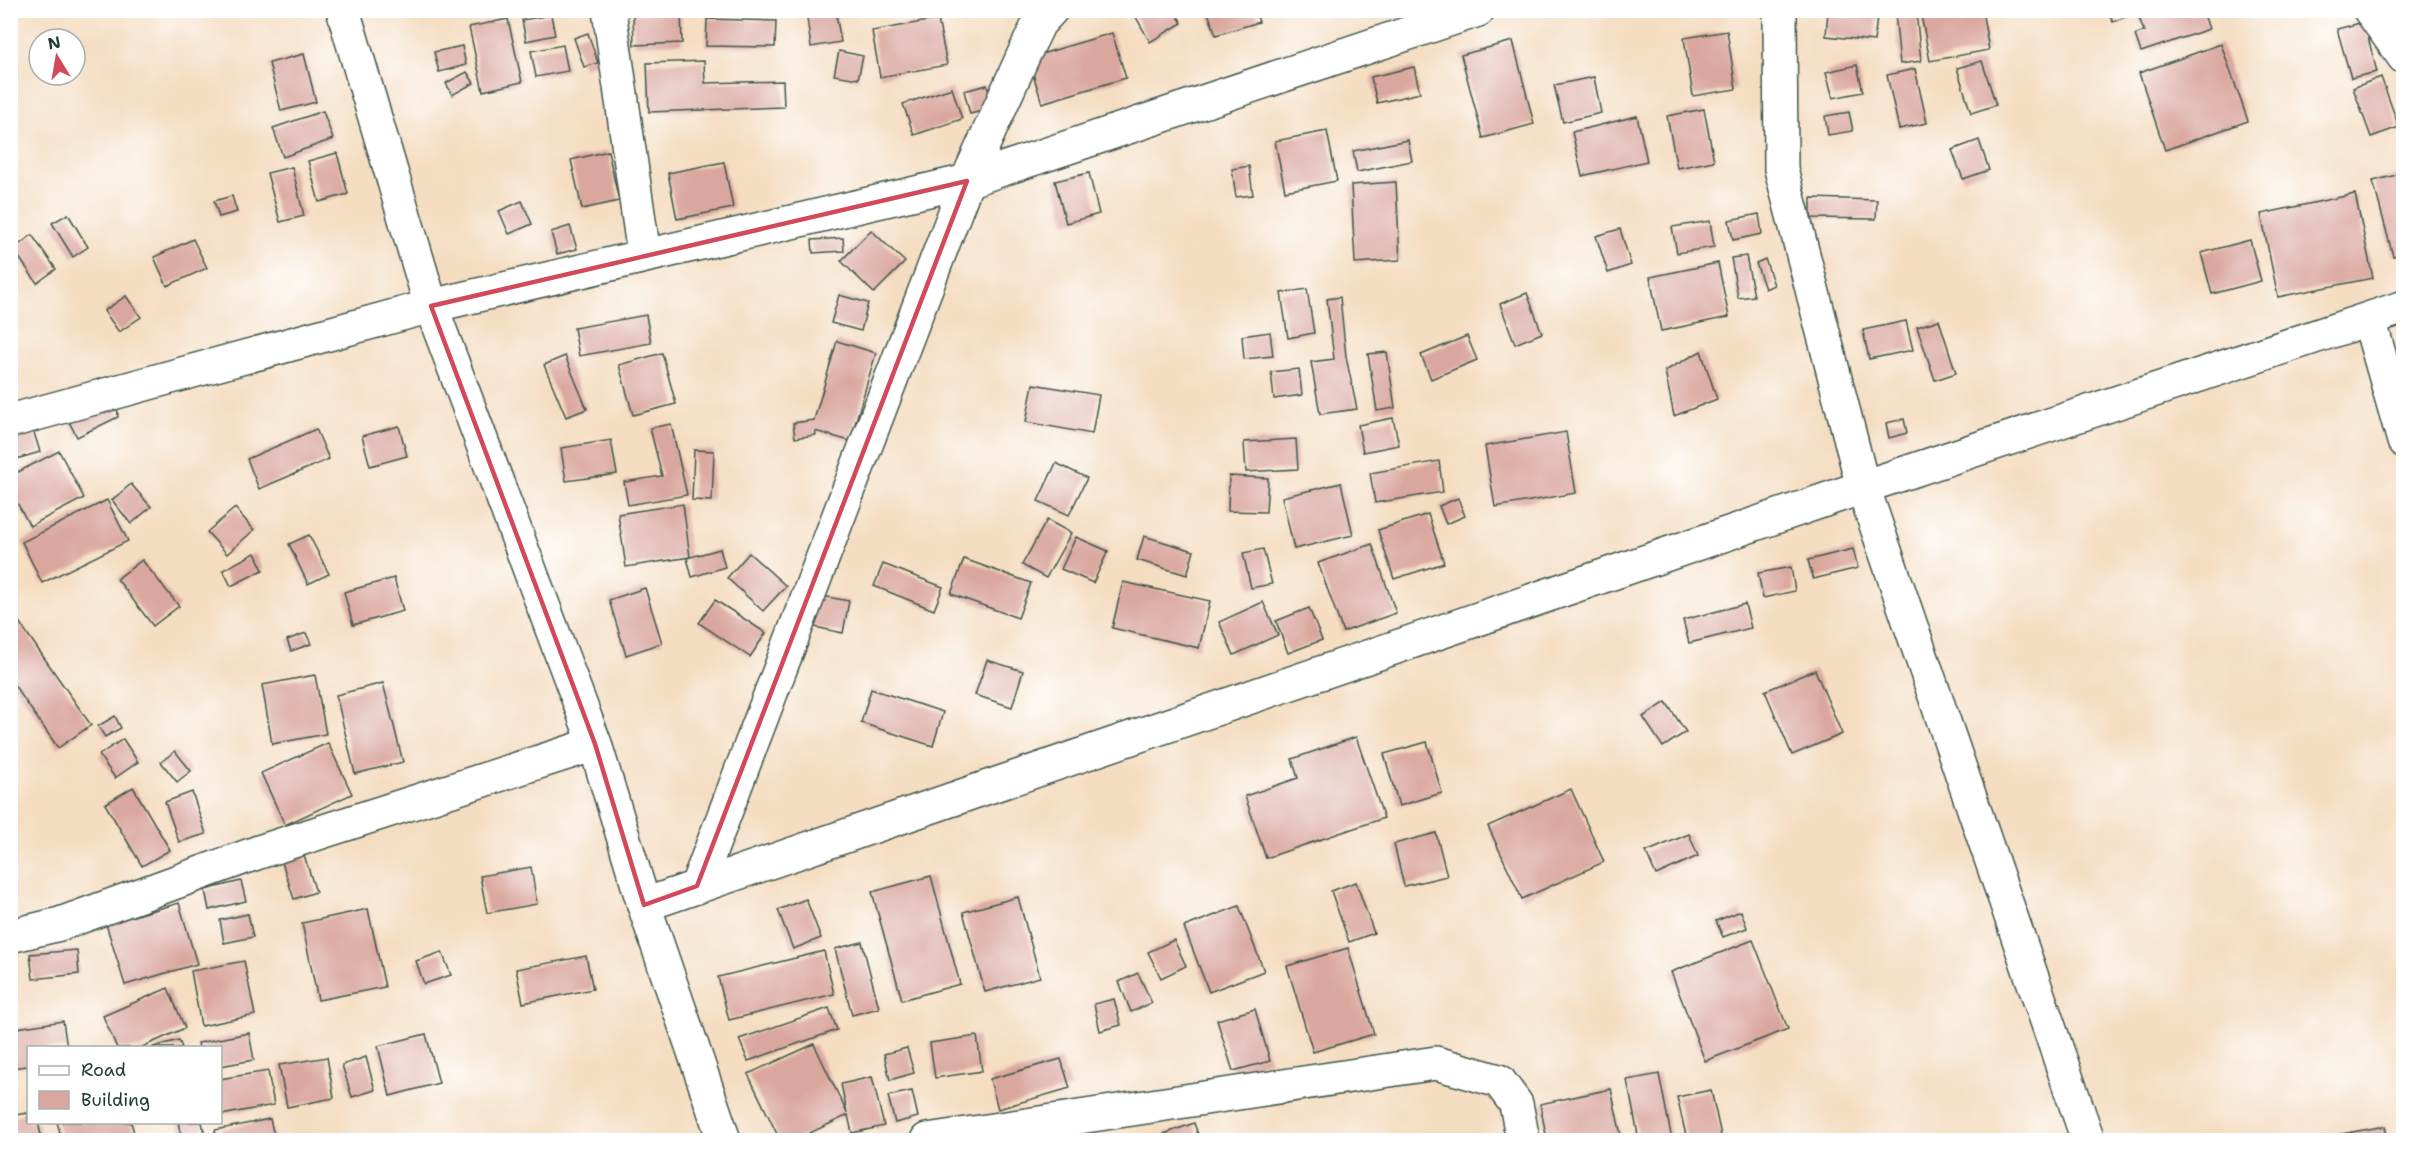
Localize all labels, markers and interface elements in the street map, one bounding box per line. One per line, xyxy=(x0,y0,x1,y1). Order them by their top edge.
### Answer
north arrow xyxy=(27,27,87,87)
text: N xyxy=(46,31,62,54)
legend xyxy=(27,1046,222,1124)
text: Road xyxy=(81,1058,126,1082)
text: Building xyxy=(81,1088,150,1112)

